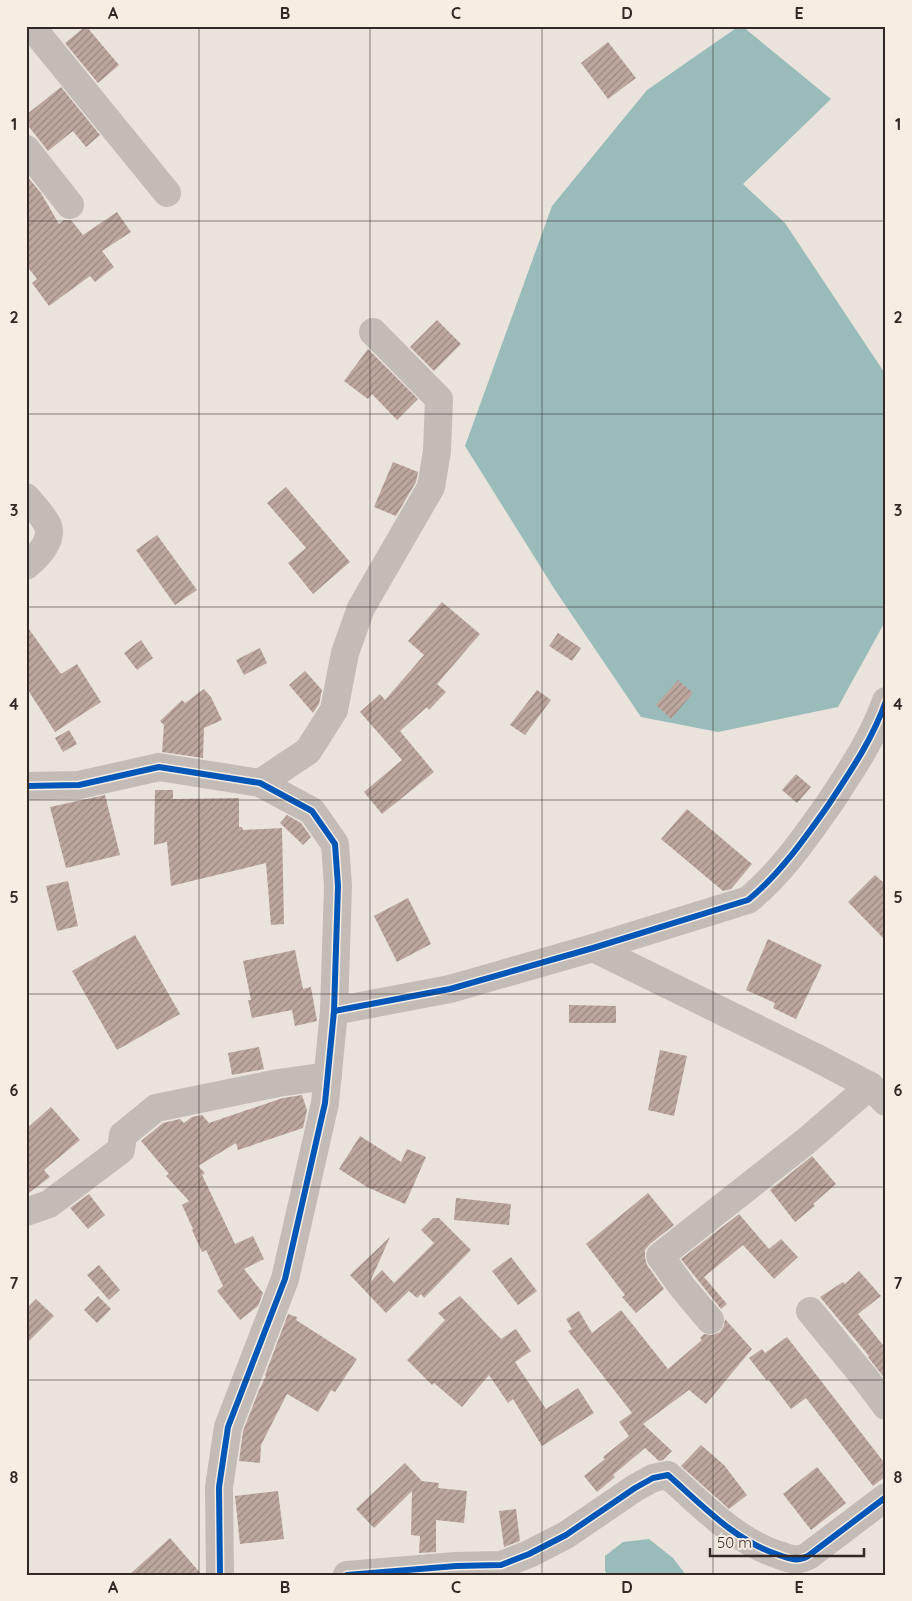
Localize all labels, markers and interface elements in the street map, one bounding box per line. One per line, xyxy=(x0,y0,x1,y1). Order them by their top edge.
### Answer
text: A xyxy=(108,3,119,23)
text: B xyxy=(280,3,290,23)
text: C xyxy=(451,3,461,23)
text: D xyxy=(621,3,633,23)
text: E xyxy=(794,3,804,23)
text: 1 xyxy=(11,114,17,134)
text: 1 xyxy=(895,114,901,134)
text: 2 xyxy=(9,307,19,327)
text: 2 xyxy=(893,307,903,327)
text: 3 xyxy=(10,500,18,520)
text: 3 xyxy=(894,500,902,520)
text: 4 xyxy=(9,694,19,714)
text: 4 xyxy=(893,694,903,714)
text: 5 xyxy=(9,887,19,907)
text: 5 xyxy=(893,887,903,907)
text: 6 xyxy=(10,1080,19,1100)
text: 6 xyxy=(894,1080,903,1100)
text: 7 xyxy=(10,1273,19,1293)
text: 7 xyxy=(894,1273,903,1293)
text: 8 xyxy=(10,1467,19,1487)
text: 8 xyxy=(894,1467,903,1487)
scale bar xyxy=(710,1526,863,1558)
text: 50 m xyxy=(717,1533,752,1552)
text: A xyxy=(108,1577,119,1597)
text: B xyxy=(280,1577,290,1597)
text: C xyxy=(451,1577,461,1597)
text: D xyxy=(621,1577,633,1597)
text: E xyxy=(794,1577,804,1597)

